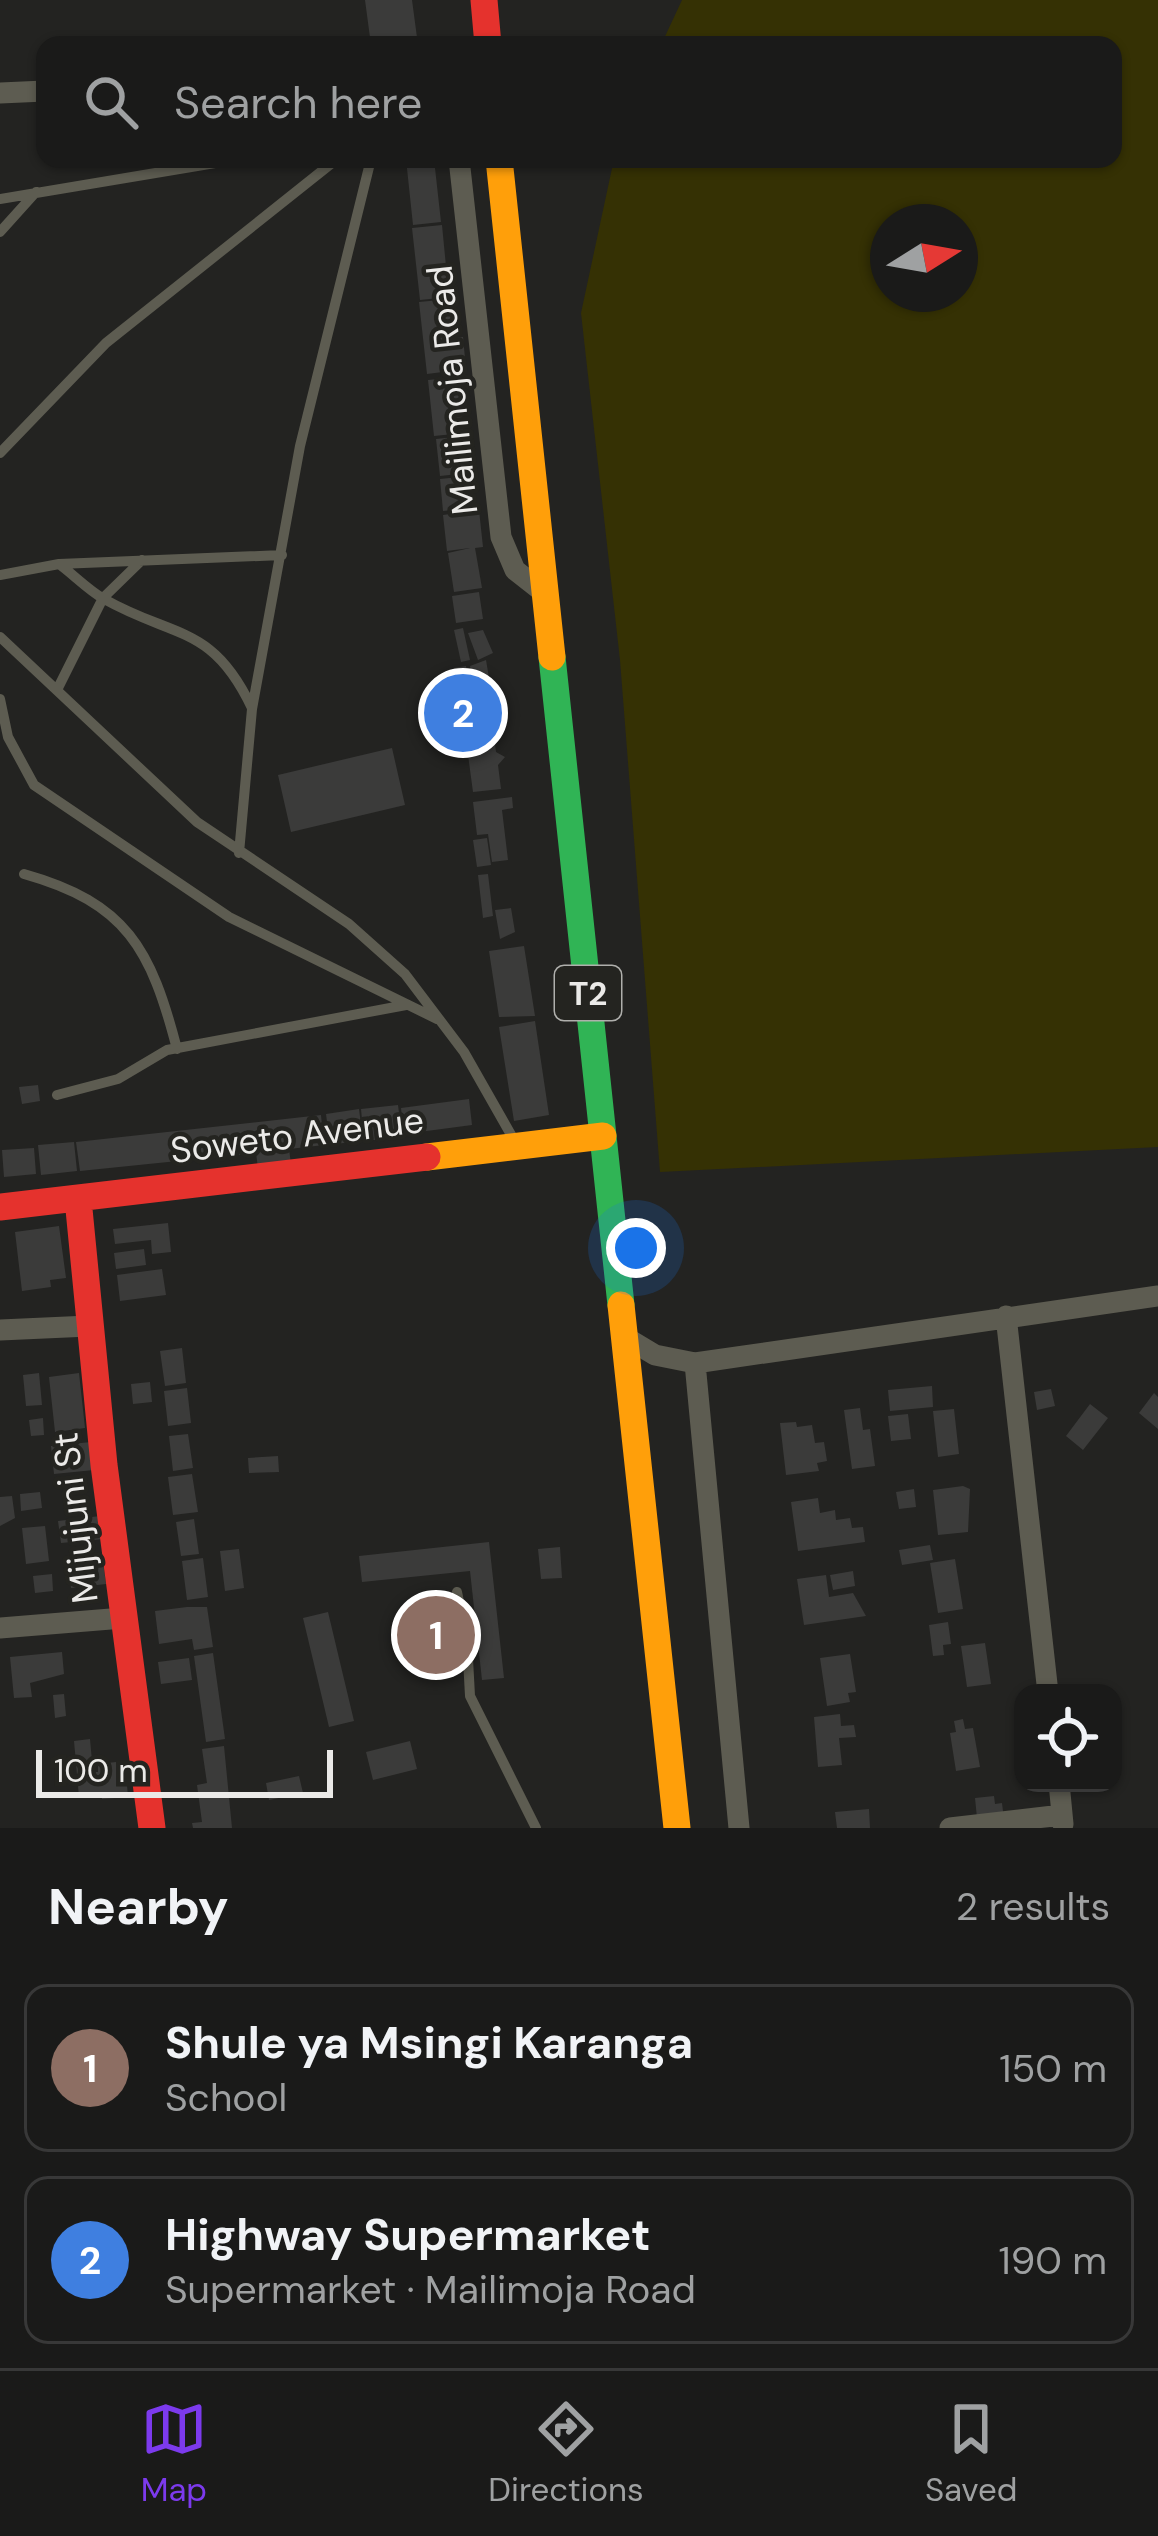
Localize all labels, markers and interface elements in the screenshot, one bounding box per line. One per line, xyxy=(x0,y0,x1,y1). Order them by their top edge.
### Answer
search box xyxy=(36,36,1122,168)
icon: search xyxy=(78,69,144,135)
text: Search here xyxy=(174,73,422,132)
north arrow xyxy=(870,204,978,312)
street label: Mailimoja Road xyxy=(416,263,488,517)
pin: 2 xyxy=(424,668,502,758)
road number: T2 xyxy=(555,966,621,1020)
street label: Soweto Avenue xyxy=(168,1096,426,1174)
your location xyxy=(606,1218,666,1278)
street label: Mijujuni St xyxy=(41,1430,109,1606)
pin: 1 xyxy=(397,1590,475,1680)
map controls xyxy=(1014,1684,1122,1792)
button: locate xyxy=(1014,1684,1122,1792)
scale bar xyxy=(36,1744,333,1797)
text: 100 m xyxy=(54,1749,148,1792)
text: Nearby xyxy=(48,1873,229,1940)
text: 2 results xyxy=(956,1881,1110,1932)
text: Shule ya Msingi Karanga xyxy=(165,2013,693,2072)
text: 1 xyxy=(83,2043,97,2094)
text: 150 m xyxy=(999,2043,1107,2094)
text: School xyxy=(165,2072,287,2123)
text: Highway Supermarket xyxy=(165,2205,651,2264)
text: 2 xyxy=(79,2235,101,2286)
text: 190 m xyxy=(999,2235,1107,2286)
text: Supermarket · Mailimoja Road xyxy=(165,2264,696,2315)
tab: Map xyxy=(141,2396,207,2511)
tab: Directions xyxy=(488,2396,644,2511)
tab: Saved xyxy=(925,2396,1017,2511)

